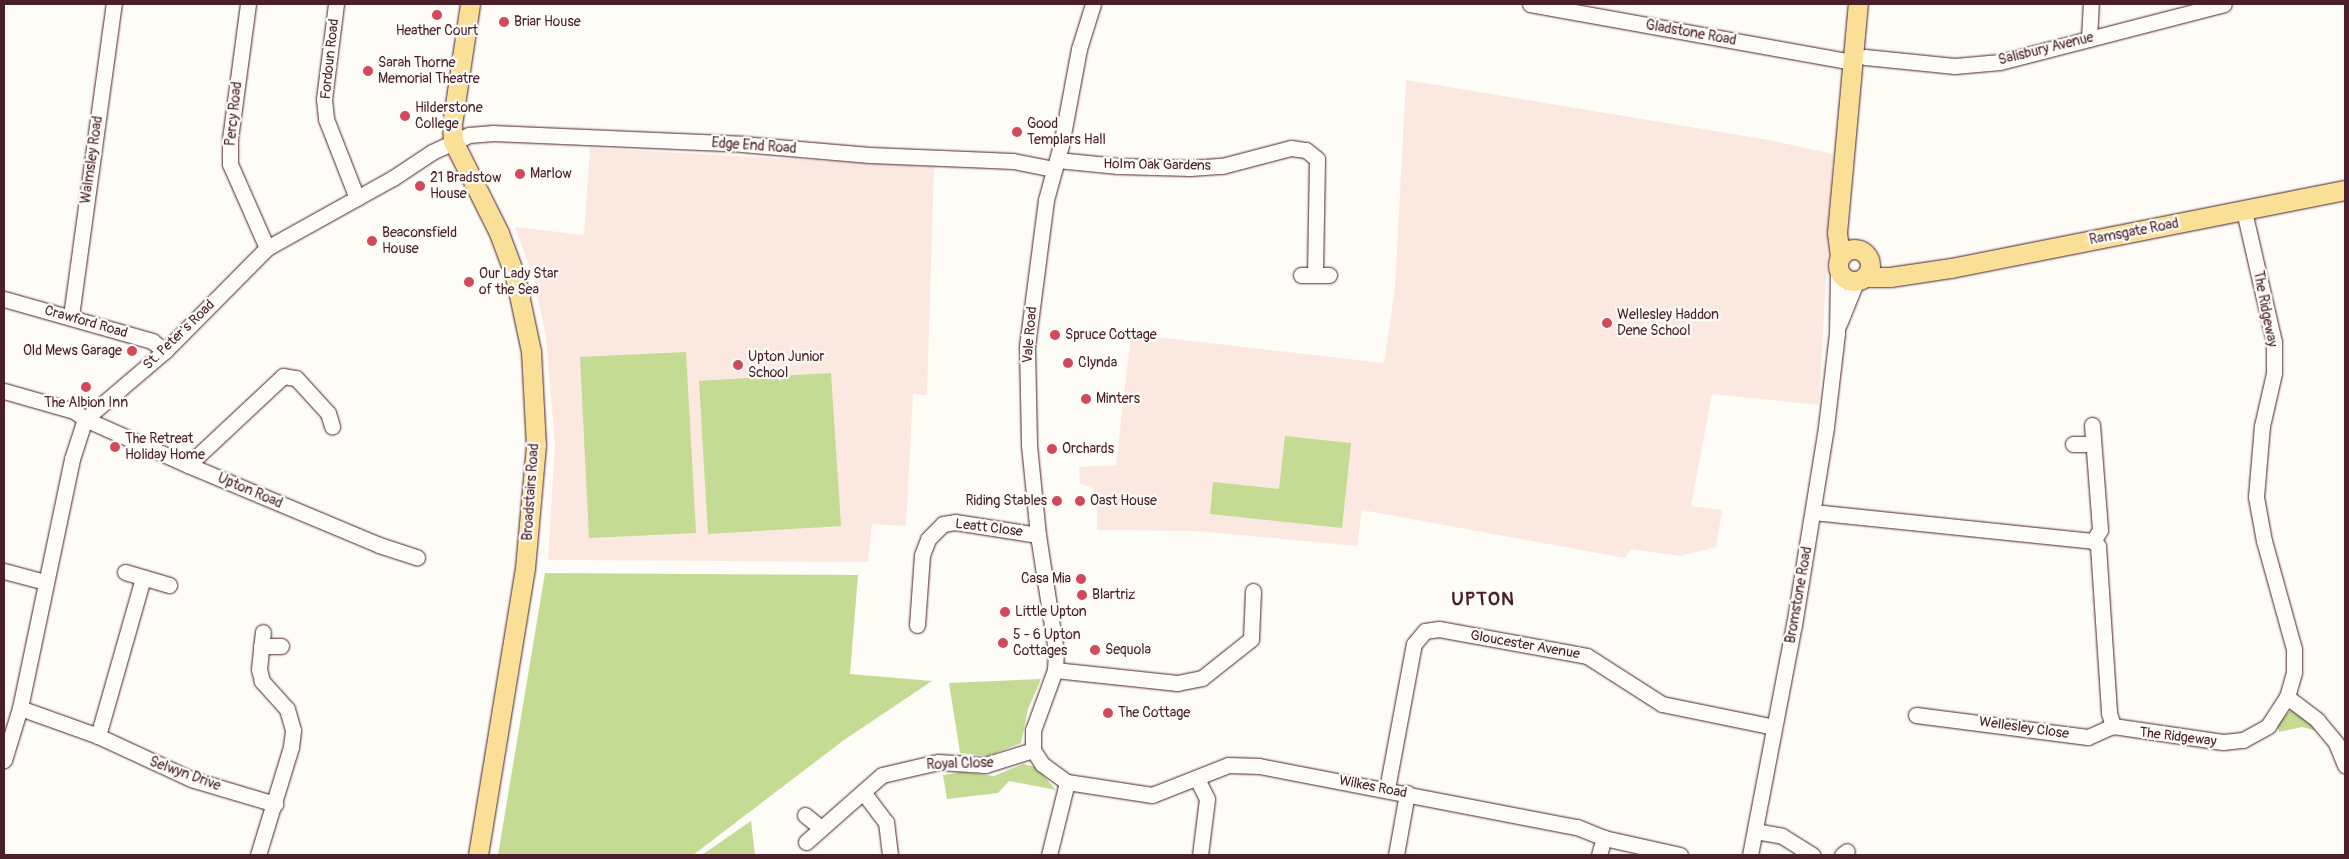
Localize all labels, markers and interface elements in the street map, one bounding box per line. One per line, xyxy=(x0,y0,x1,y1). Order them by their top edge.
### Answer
marker: Heather Court xyxy=(431,9,443,21)
place label: Briar House xyxy=(514,14,581,30)
marker: Briar House xyxy=(498,16,510,28)
street label: Gladstone Road xyxy=(1644,17,1738,49)
street label: Fordoun Road xyxy=(317,18,343,100)
place label: Heather Court xyxy=(396,23,478,39)
street label: Salisbury Avenue xyxy=(1997,29,2095,69)
place label: Sarah Thorne Memorial Theatre xyxy=(378,55,480,88)
marker: Sarah Thorne Memorial Theatre xyxy=(362,65,374,77)
street label: Percy Road xyxy=(222,81,246,147)
place label: Hilderstone College xyxy=(415,100,483,132)
marker: Hilderstone College xyxy=(399,110,411,122)
street label: Walmsley Road xyxy=(78,115,106,205)
place label: Good Templars Hall xyxy=(1027,116,1106,148)
marker: Good Templars Hall xyxy=(1011,126,1023,138)
street label: Edge End Road xyxy=(711,135,797,157)
street label: Holm Oak Gardens xyxy=(1103,156,1211,174)
place label: Marlow xyxy=(530,166,572,182)
marker: Marlow xyxy=(514,168,526,180)
place label: 21 Bradstow House xyxy=(430,170,501,202)
marker: 21 Bradstow House xyxy=(414,180,426,192)
street label: Ramsgate Road xyxy=(2088,215,2180,249)
place label: Beaconsfield House xyxy=(382,225,457,258)
marker: Beaconsfield House xyxy=(366,235,378,247)
place label: Our Lady Star of the Sea xyxy=(479,266,559,298)
street label: The Ridgeway xyxy=(2249,269,2281,349)
marker: Our Lady Star of the Sea xyxy=(463,276,475,288)
street label: St. Peter's Road xyxy=(140,297,218,373)
street label: Crawford Road xyxy=(43,302,129,342)
street label: Vale Road xyxy=(1019,306,1041,364)
place label: Wellesley Haddon Dene School xyxy=(1617,307,1719,340)
marker: Wellesley Haddon Dene School xyxy=(1601,317,1613,329)
place label: Spruce Cottage xyxy=(1065,327,1157,343)
marker: Spruce Cottage xyxy=(1049,329,1061,341)
place label: Old Mews Garage xyxy=(23,343,122,359)
marker: Old Mews Garage xyxy=(126,345,138,357)
place label: Upton Junior School xyxy=(748,349,825,382)
place label: Clynda xyxy=(1078,355,1117,371)
marker: Clynda xyxy=(1062,357,1074,369)
marker: Upton Junior School xyxy=(732,359,744,371)
marker: The Albion Inn xyxy=(80,381,92,393)
place label: Minters xyxy=(1096,391,1140,407)
marker: Minters xyxy=(1080,393,1092,405)
place label: The Albion Inn xyxy=(44,395,128,411)
place label: The Retreat Holiday Home xyxy=(125,431,205,464)
marker: The Retreat Holiday Home xyxy=(109,441,121,453)
place label: Orchards xyxy=(1062,441,1114,457)
street label: Broadstairs Road xyxy=(519,443,543,541)
marker: Orchards xyxy=(1046,443,1058,455)
street label: Upton Road xyxy=(215,470,285,512)
place label: Riding Stables xyxy=(966,493,1047,509)
place label: Oast House xyxy=(1090,493,1157,509)
marker: Riding Stables xyxy=(1051,495,1063,507)
marker: Oast House xyxy=(1074,495,1086,507)
street label: Leatt Close xyxy=(954,516,1024,540)
street label: Bromstone Road xyxy=(1782,545,1816,645)
place label: Casa Mia xyxy=(1021,571,1071,587)
marker: Casa Mia xyxy=(1075,573,1087,585)
place label: Blartriz xyxy=(1092,587,1135,603)
marker: Blartriz xyxy=(1076,589,1088,601)
district label: UPTON xyxy=(1451,589,1515,611)
place label: Little Upton xyxy=(1015,604,1087,620)
marker: Little Upton xyxy=(999,606,1011,618)
place label: 5 - 6 Upton Cottages xyxy=(1013,627,1081,660)
street label: Gloucester Avenue xyxy=(1469,627,1581,663)
marker: 5 - 6 Upton Cottages xyxy=(997,637,1009,649)
place label: Sequola xyxy=(1105,642,1151,658)
marker: Sequola xyxy=(1089,644,1101,656)
place label: The Cottage xyxy=(1118,705,1190,721)
marker: The Cottage xyxy=(1102,707,1114,719)
street label: Wellesley Close xyxy=(1978,713,2070,743)
street label: The Ridgeway xyxy=(2139,724,2217,750)
street label: Selwyn Drive xyxy=(147,753,223,795)
street label: Royal Close xyxy=(926,754,994,774)
street label: Wilkes Road xyxy=(1338,772,1408,802)

